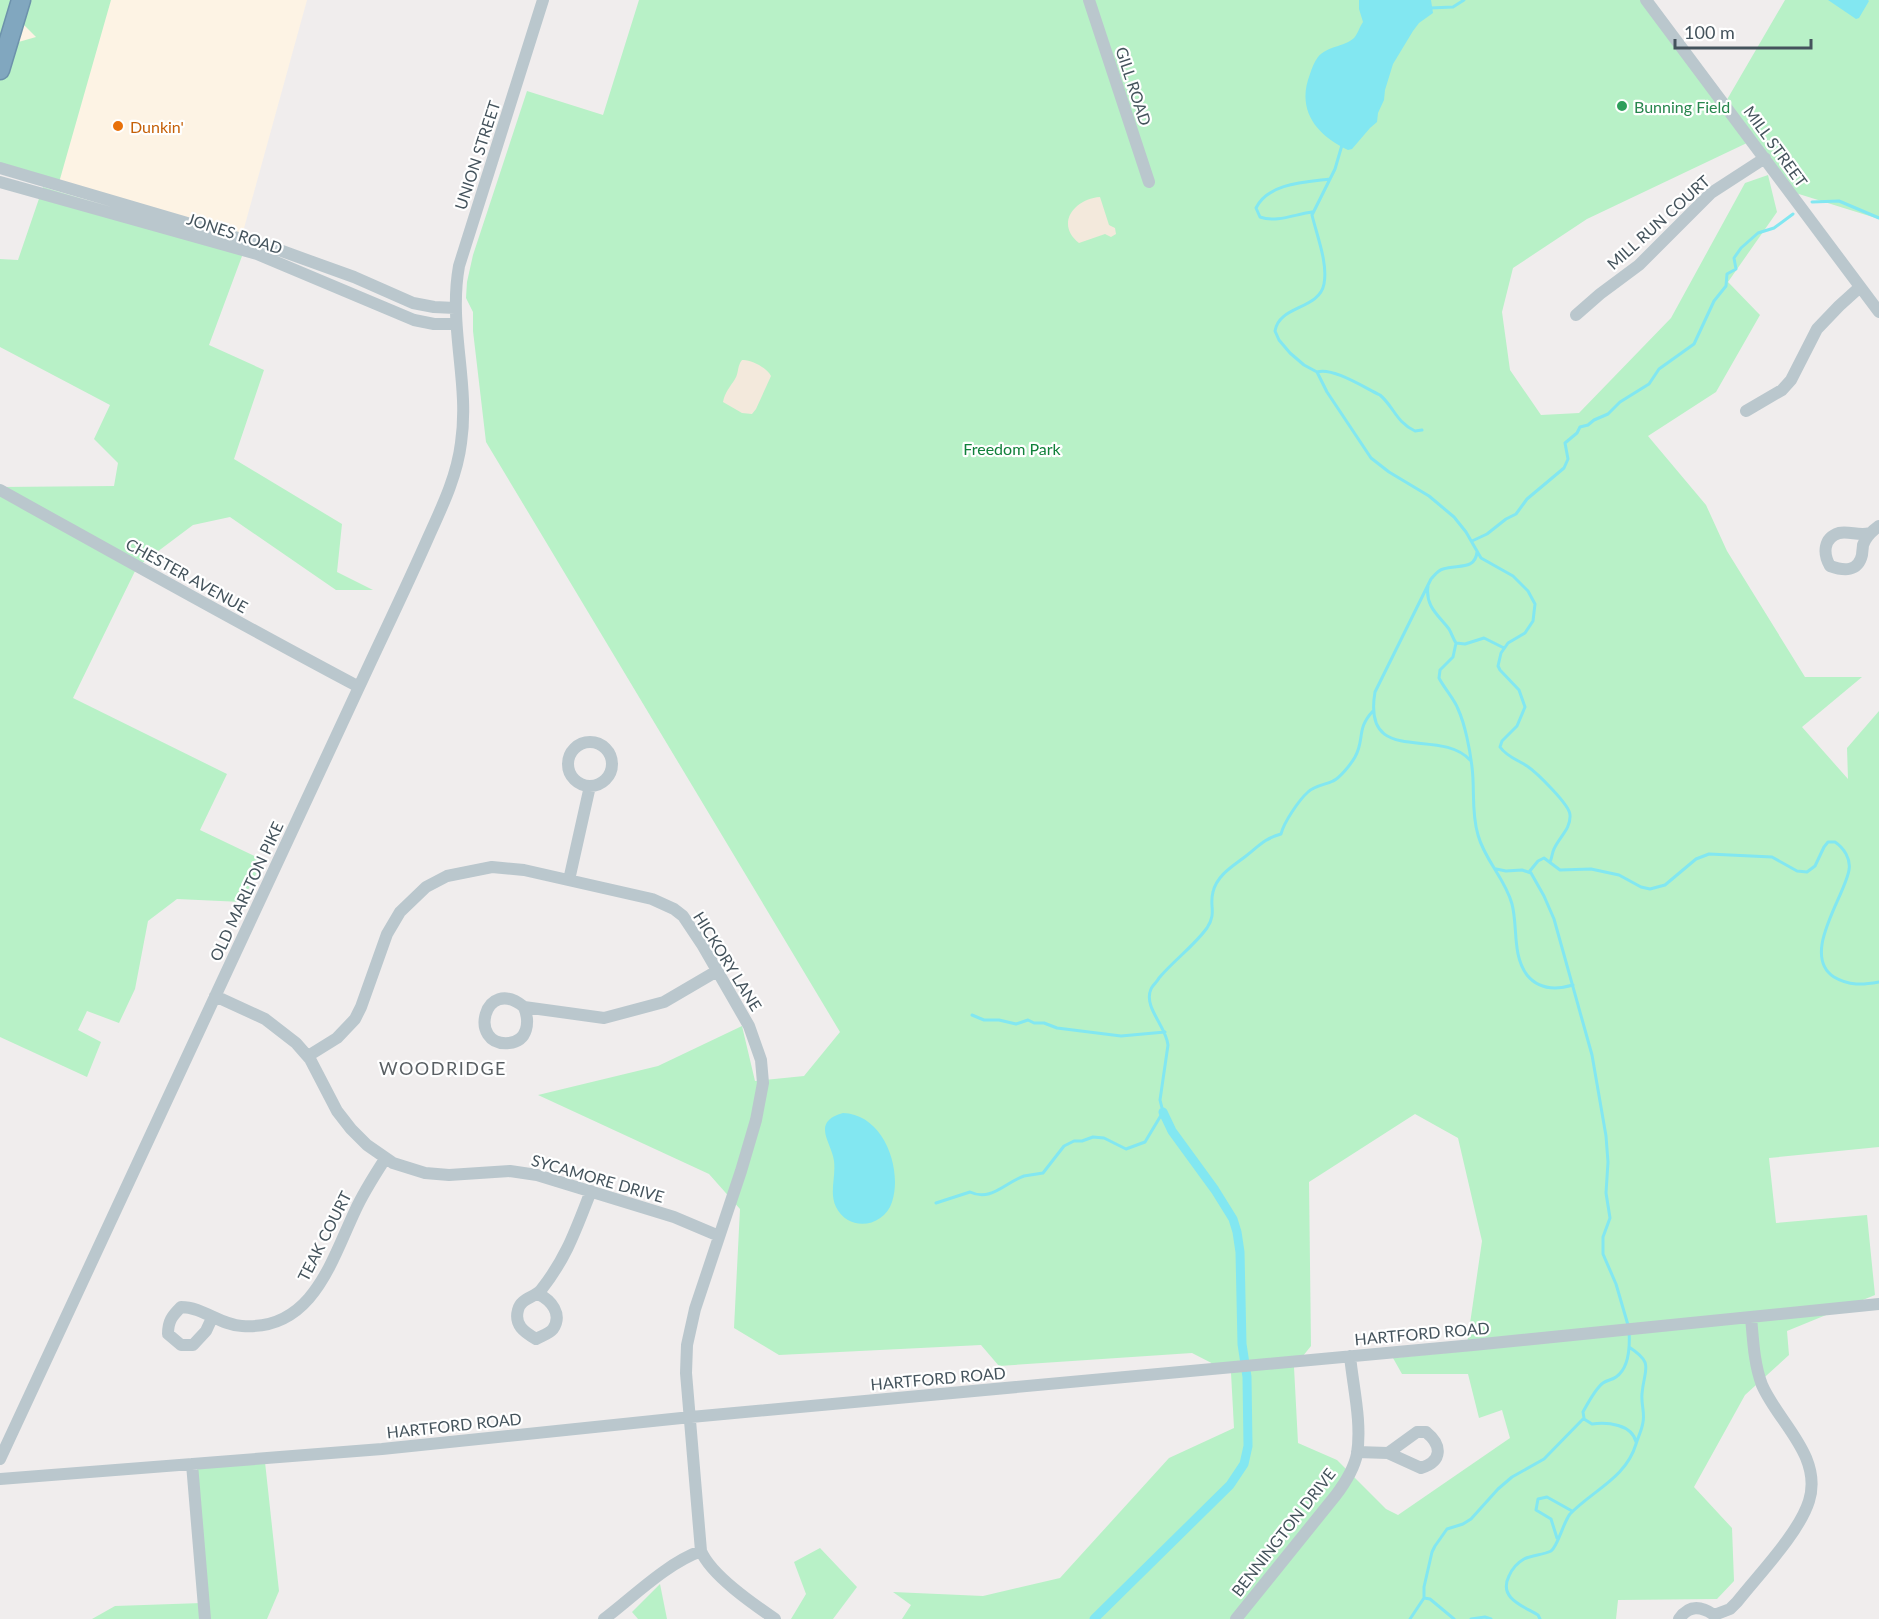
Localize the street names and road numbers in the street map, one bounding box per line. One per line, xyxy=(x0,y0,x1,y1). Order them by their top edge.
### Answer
street label: GILL ROAD xyxy=(1112,44,1156,128)
street label: UNION STREET xyxy=(450,97,504,212)
street label: MILL STREET xyxy=(1740,102,1812,191)
street label: MILL RUN COURT xyxy=(1603,171,1714,273)
street label: JONES ROAD xyxy=(185,209,285,257)
street label: CHESTER AVENUE xyxy=(123,534,251,616)
street label: OLD MARLTON PIKE xyxy=(205,818,287,964)
street label: HICKORY LANE xyxy=(690,908,766,1014)
street label: SYCAMORE DRIVE xyxy=(529,1150,667,1206)
street label: TEAK COURT xyxy=(293,1187,355,1284)
street label: HARTFORD ROAD xyxy=(1354,1318,1490,1348)
street label: HARTFORD ROAD xyxy=(870,1363,1006,1393)
street label: HARTFORD ROAD xyxy=(386,1408,522,1442)
street label: BENNINGTON DRIVE xyxy=(1227,1464,1339,1600)

